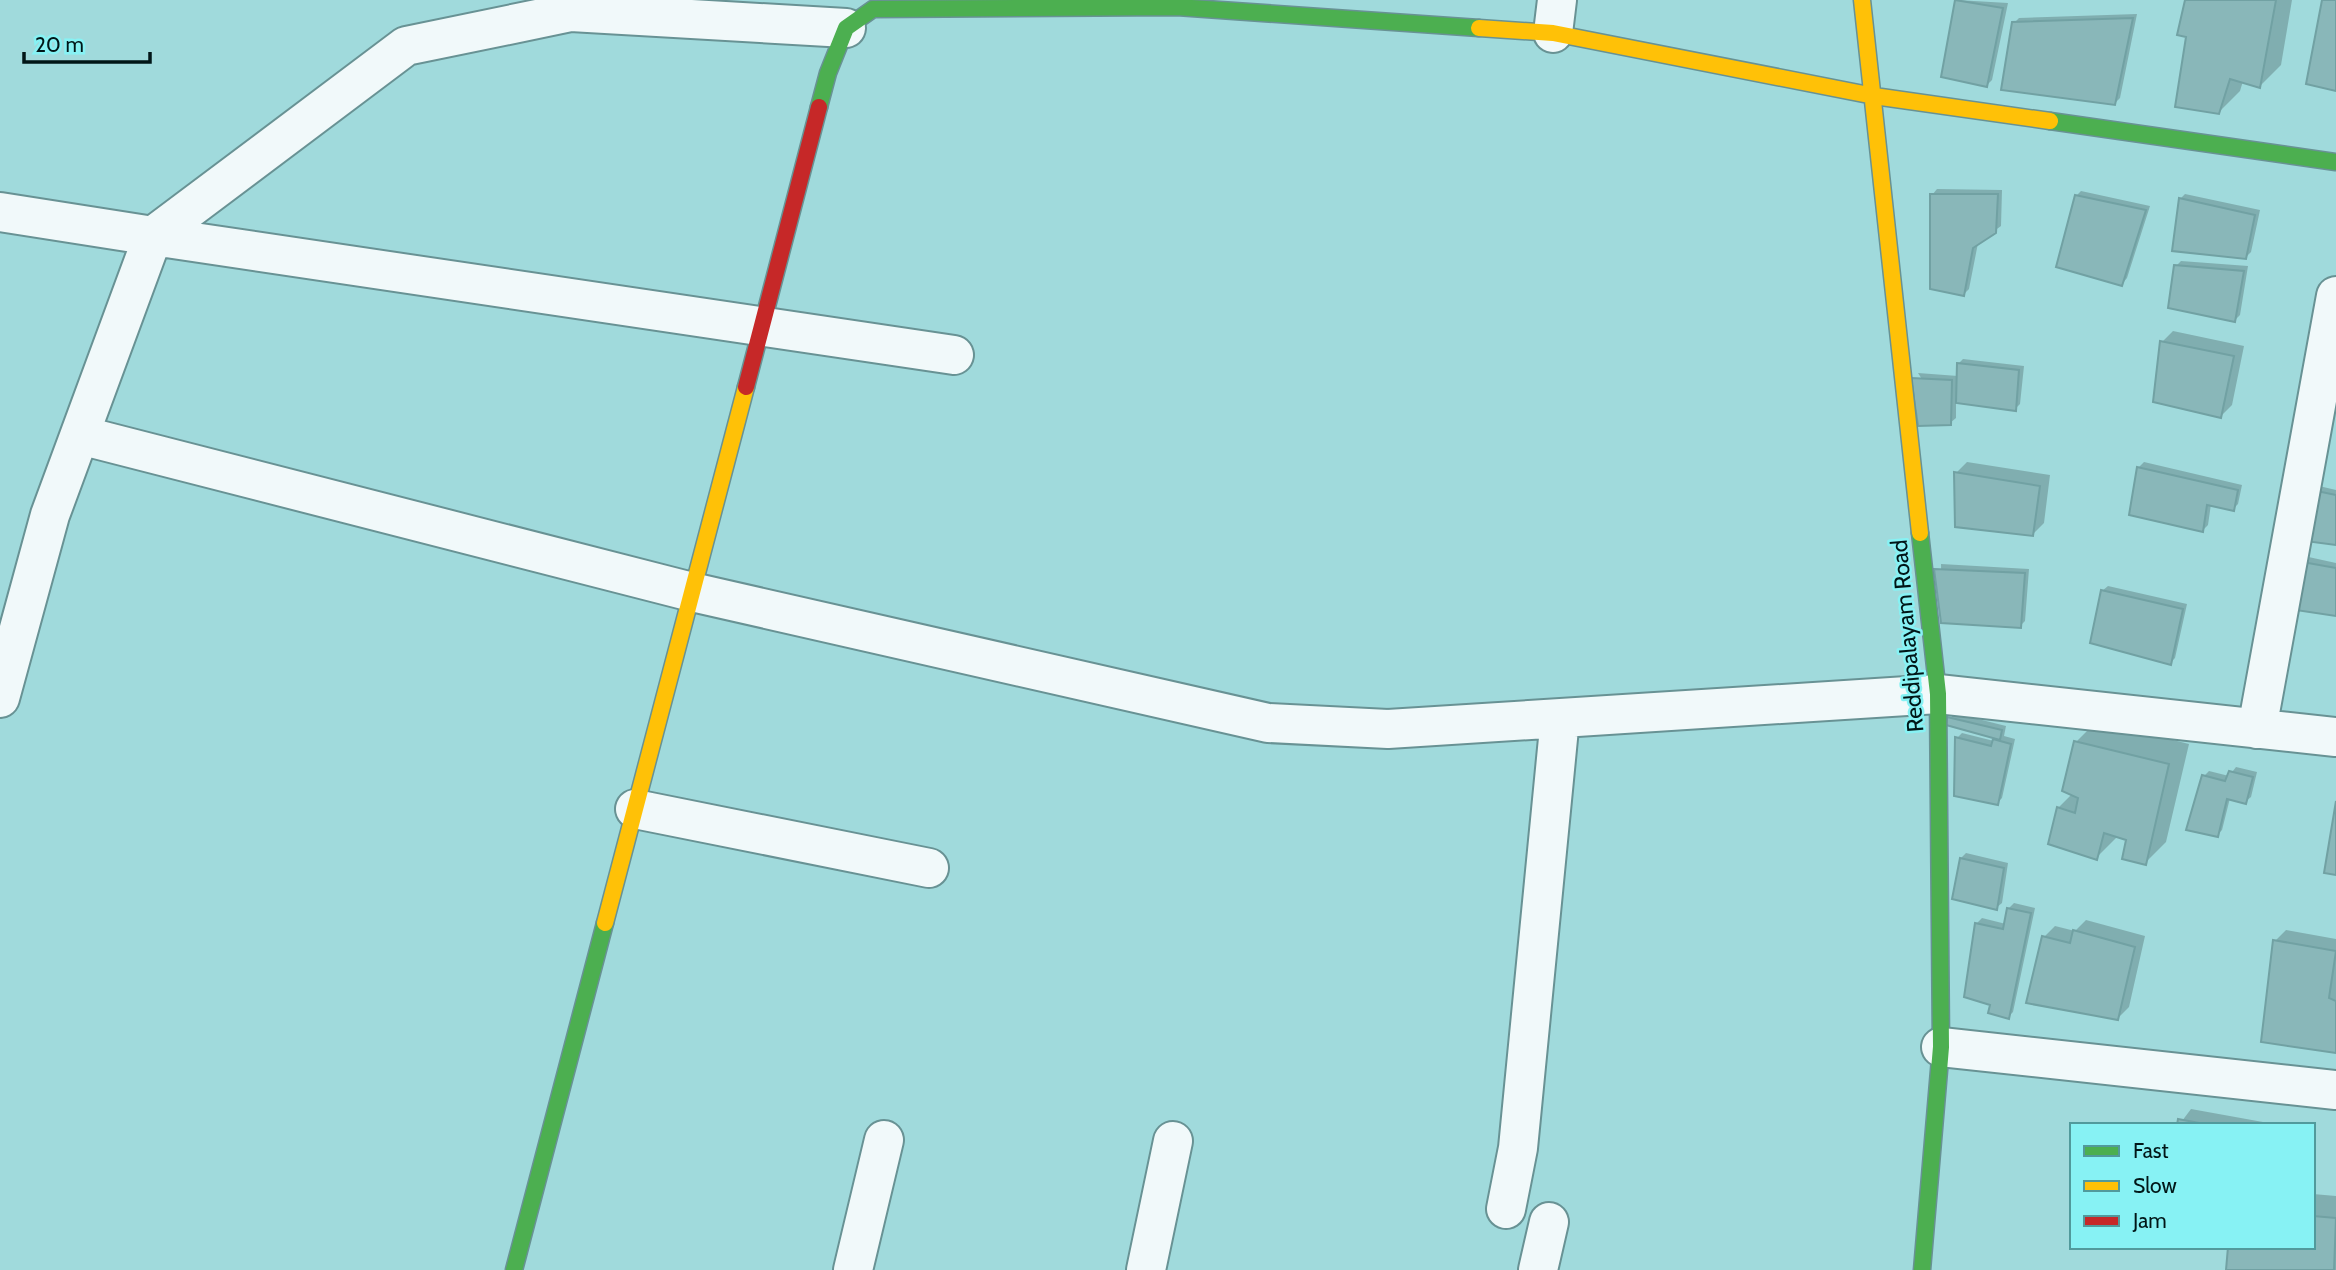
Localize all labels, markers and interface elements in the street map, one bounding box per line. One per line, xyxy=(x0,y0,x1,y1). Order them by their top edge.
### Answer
scale bar xyxy=(24,21,150,65)
text: 20 m xyxy=(35,32,84,57)
street label: Reddipalayam Road xyxy=(1885,539,1929,733)
legend xyxy=(2070,1123,2315,1249)
text: Fast xyxy=(2133,1138,2169,1163)
text: Slow xyxy=(2133,1173,2177,1198)
text: Jam xyxy=(2132,1208,2167,1233)

